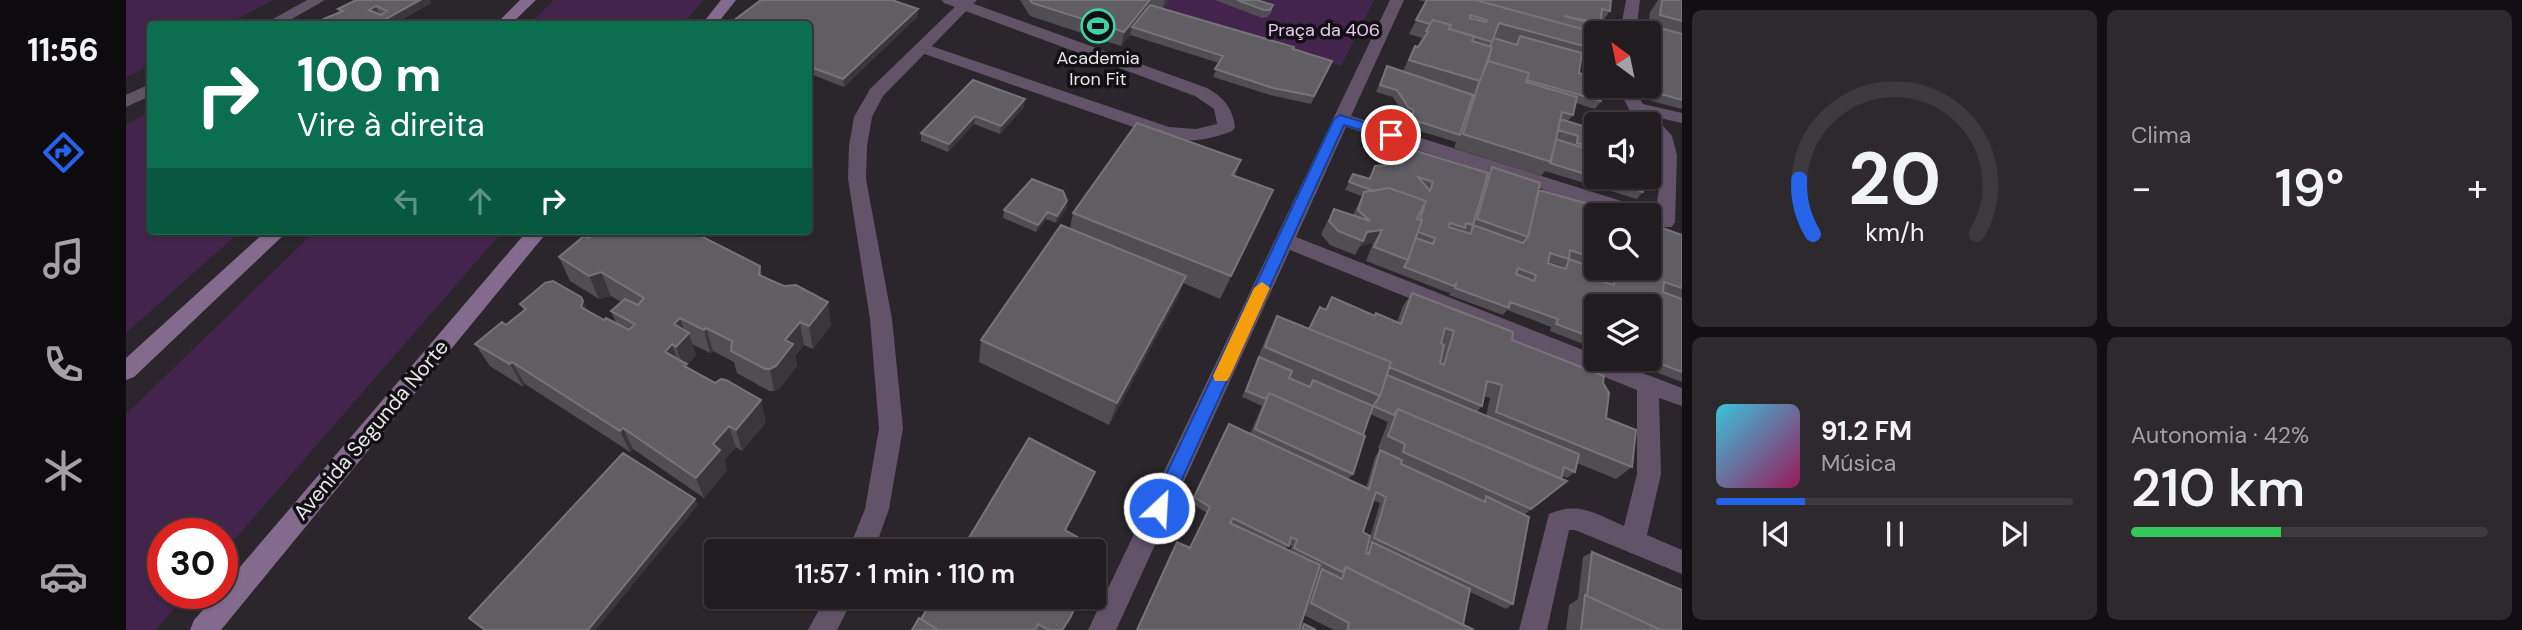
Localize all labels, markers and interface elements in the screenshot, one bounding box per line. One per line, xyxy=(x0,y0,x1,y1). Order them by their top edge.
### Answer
sports icon: Academia Iron Fit xyxy=(1079,7,1117,45)
park label: Praça da 406 xyxy=(1268,18,1380,42)
north arrow xyxy=(1584,21,1661,98)
map controls xyxy=(1584,21,1661,371)
text: 11:56 xyxy=(27,29,99,71)
text: 100 m xyxy=(297,42,441,106)
place label: Academia Iron Fit xyxy=(1056,46,1140,91)
icon: right xyxy=(182,49,273,140)
text: Vire à direita xyxy=(297,104,485,146)
pin xyxy=(1361,105,1421,165)
button: sound xyxy=(1584,112,1661,189)
icon: arrive xyxy=(1372,116,1410,154)
text: Clima xyxy=(2131,120,2191,150)
icon: directions xyxy=(39,128,88,177)
text: 20 xyxy=(1848,133,1941,228)
text: 19° xyxy=(2275,154,2344,222)
text: − xyxy=(2131,163,2152,213)
text: + xyxy=(2467,163,2488,213)
icon: left xyxy=(388,182,426,220)
icon: ahead xyxy=(461,182,499,220)
icon: right xyxy=(534,182,572,220)
button: search xyxy=(1584,203,1661,280)
text: km/h xyxy=(1865,216,1924,249)
icon: music xyxy=(39,234,88,283)
button: layers xyxy=(1584,294,1661,371)
street label: Avenida Segunda Norte xyxy=(287,334,455,526)
icon: phone xyxy=(39,340,88,389)
text: 91.2 FM xyxy=(1821,414,1912,448)
text: Autonomia · 42% xyxy=(2131,420,2309,450)
icon: climate xyxy=(39,446,88,495)
text: Música xyxy=(1821,448,1896,478)
text: 210 km xyxy=(2131,454,2305,522)
position arrow xyxy=(1122,471,1196,545)
icon: previous xyxy=(1757,515,1795,553)
icon: pause xyxy=(1876,515,1914,553)
icon: next xyxy=(1995,515,2033,553)
speed limit sign: 30 xyxy=(147,518,238,609)
icon: car xyxy=(39,552,88,601)
text: 11:57 · 1 min · 110 m xyxy=(795,557,1015,591)

